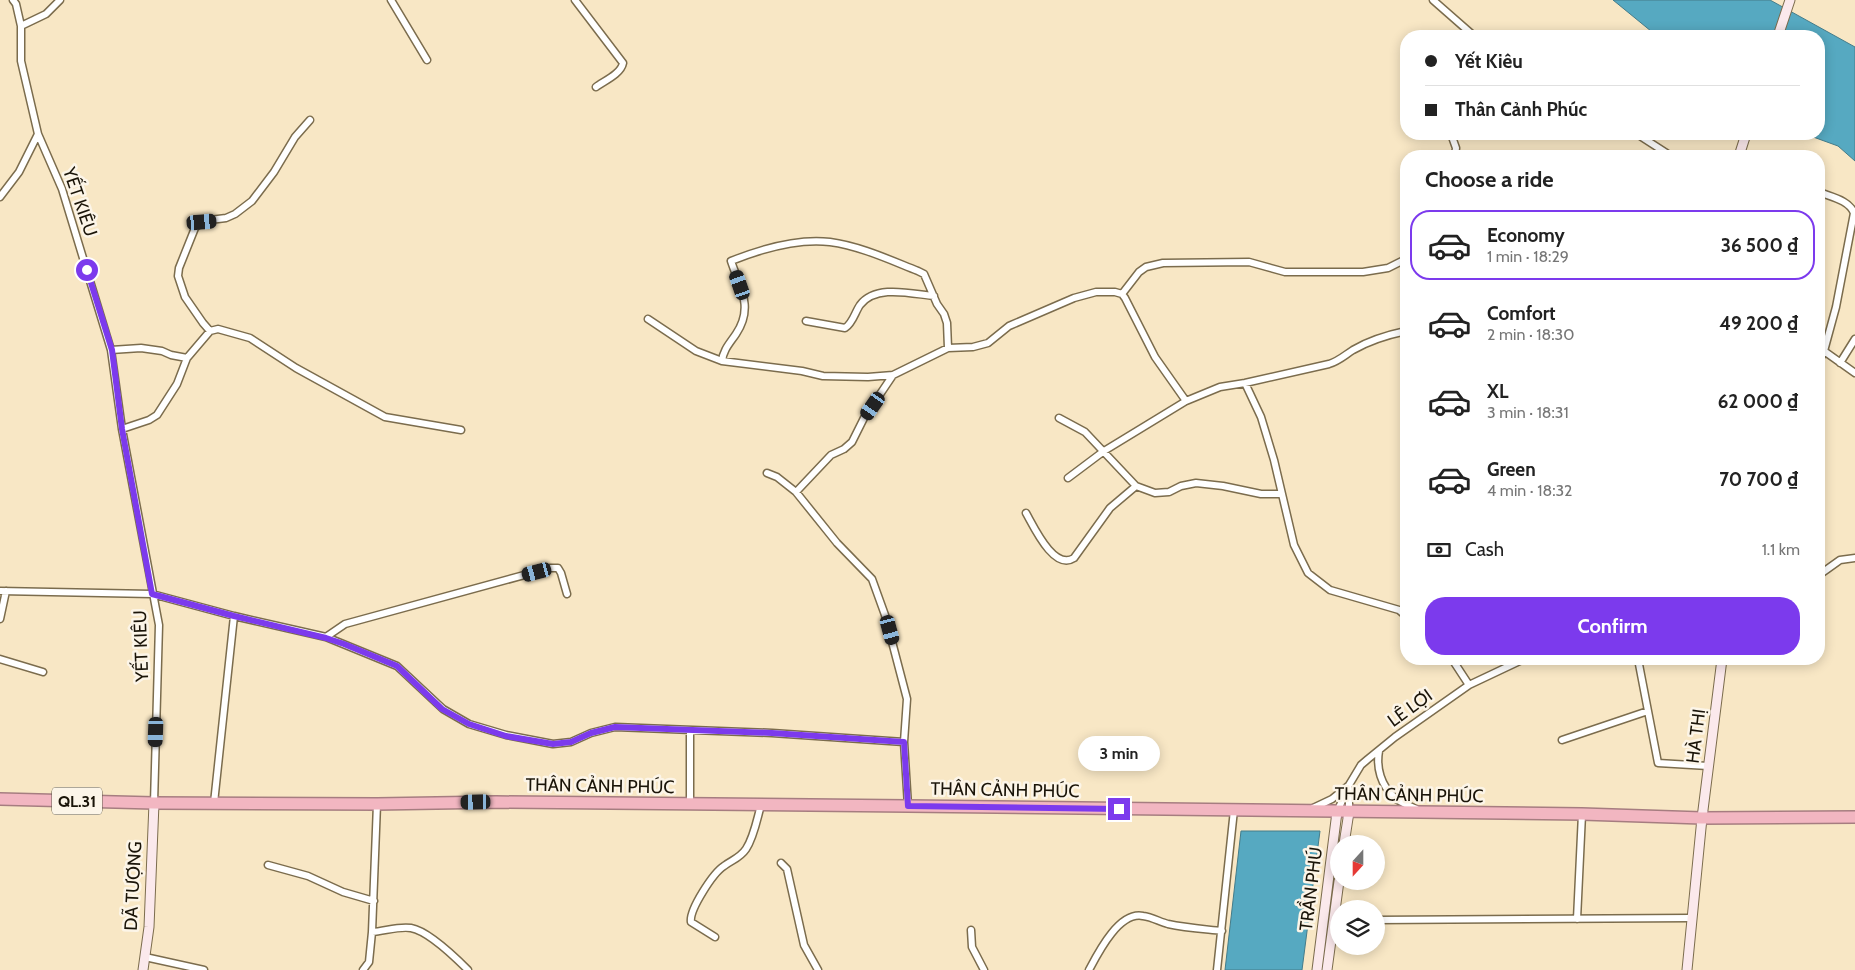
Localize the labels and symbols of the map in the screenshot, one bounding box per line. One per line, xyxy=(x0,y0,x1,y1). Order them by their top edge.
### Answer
street label: YẾT KIÊU xyxy=(58,163,104,239)
car xyxy=(186,213,217,231)
route start xyxy=(76,259,98,281)
car xyxy=(728,268,751,302)
car xyxy=(858,389,887,423)
car xyxy=(520,561,553,583)
street label: YẾT KIÊU xyxy=(127,610,153,683)
car xyxy=(878,614,901,646)
street label: LÊ LỢI xyxy=(1383,684,1437,732)
street label: HÀ THỊ xyxy=(1682,707,1710,765)
car xyxy=(147,717,164,747)
callout: 3 min xyxy=(1078,736,1160,772)
street label: THÂN CẢNH PHÚC xyxy=(525,774,675,798)
street label: THÂN CẢNH PHÚC xyxy=(930,778,1080,802)
street label: THÂN CẢNH PHÚC xyxy=(1334,783,1484,807)
road number: QL.31 xyxy=(52,788,102,814)
car xyxy=(460,794,491,810)
route end xyxy=(1108,798,1130,820)
north arrow xyxy=(1330,835,1385,890)
street label: DÃ TƯỢNG xyxy=(120,841,146,931)
street label: TRẦN PHÚ xyxy=(1293,846,1327,932)

